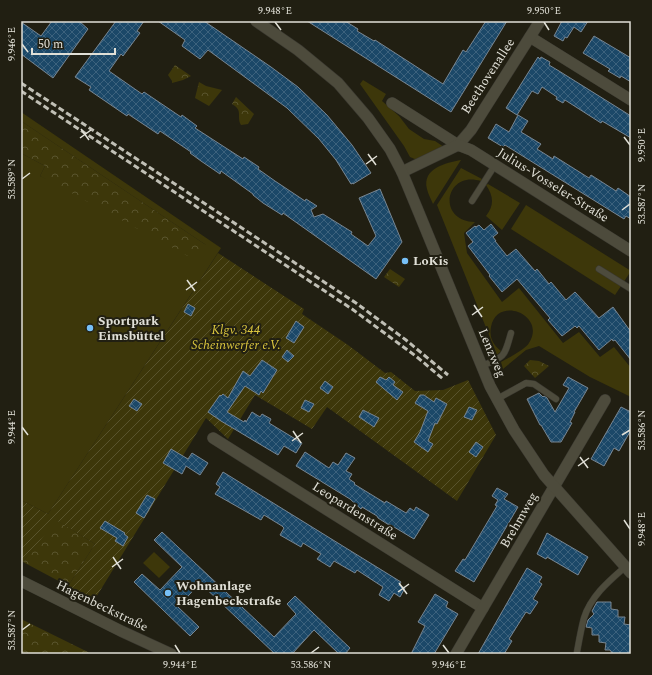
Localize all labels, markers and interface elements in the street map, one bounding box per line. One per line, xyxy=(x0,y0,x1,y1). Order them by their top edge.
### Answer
text: 9.948°E xyxy=(258,3,292,19)
text: 9.950°E xyxy=(527,3,561,19)
text: 9.946°E xyxy=(4,27,20,61)
scale bar xyxy=(32,30,115,56)
street label: Beethovenallee xyxy=(456,34,520,118)
text: 50 m xyxy=(38,35,63,54)
text: 9.950°E xyxy=(634,128,650,162)
street label: Julius-Vosseler-Straße xyxy=(493,143,613,227)
text: 53.589°N xyxy=(4,159,20,199)
text: 53.587°N xyxy=(634,184,650,224)
place label: LoKis xyxy=(413,251,449,271)
marker: LoKis xyxy=(400,256,410,266)
place label: Sportpark Eimsbüttel xyxy=(98,311,164,346)
park label: Klgv. 344 Scheinwerfer e.V. xyxy=(191,320,281,355)
marker: Sportpark Eimsbüttel xyxy=(85,323,95,333)
street label: Lenzweg xyxy=(473,325,511,381)
text: 9.944°E xyxy=(4,410,20,444)
text: 53.586°N xyxy=(634,410,650,450)
street label: Leopardenstraße xyxy=(308,477,402,545)
street label: Brehmweg xyxy=(495,488,543,552)
text: 9.948°E xyxy=(634,512,650,546)
street label: Hagenbeckstraße xyxy=(53,575,151,637)
place label: Wohnanlage Hagenbeckstraße xyxy=(176,576,281,611)
marker: Wohnanlage Hagenbeckstraße xyxy=(163,588,173,598)
text: 53.587°N xyxy=(4,610,20,650)
text: 9.944°E xyxy=(163,657,197,673)
text: 53.586°N xyxy=(291,657,331,673)
text: 9.946°E xyxy=(432,657,466,673)

